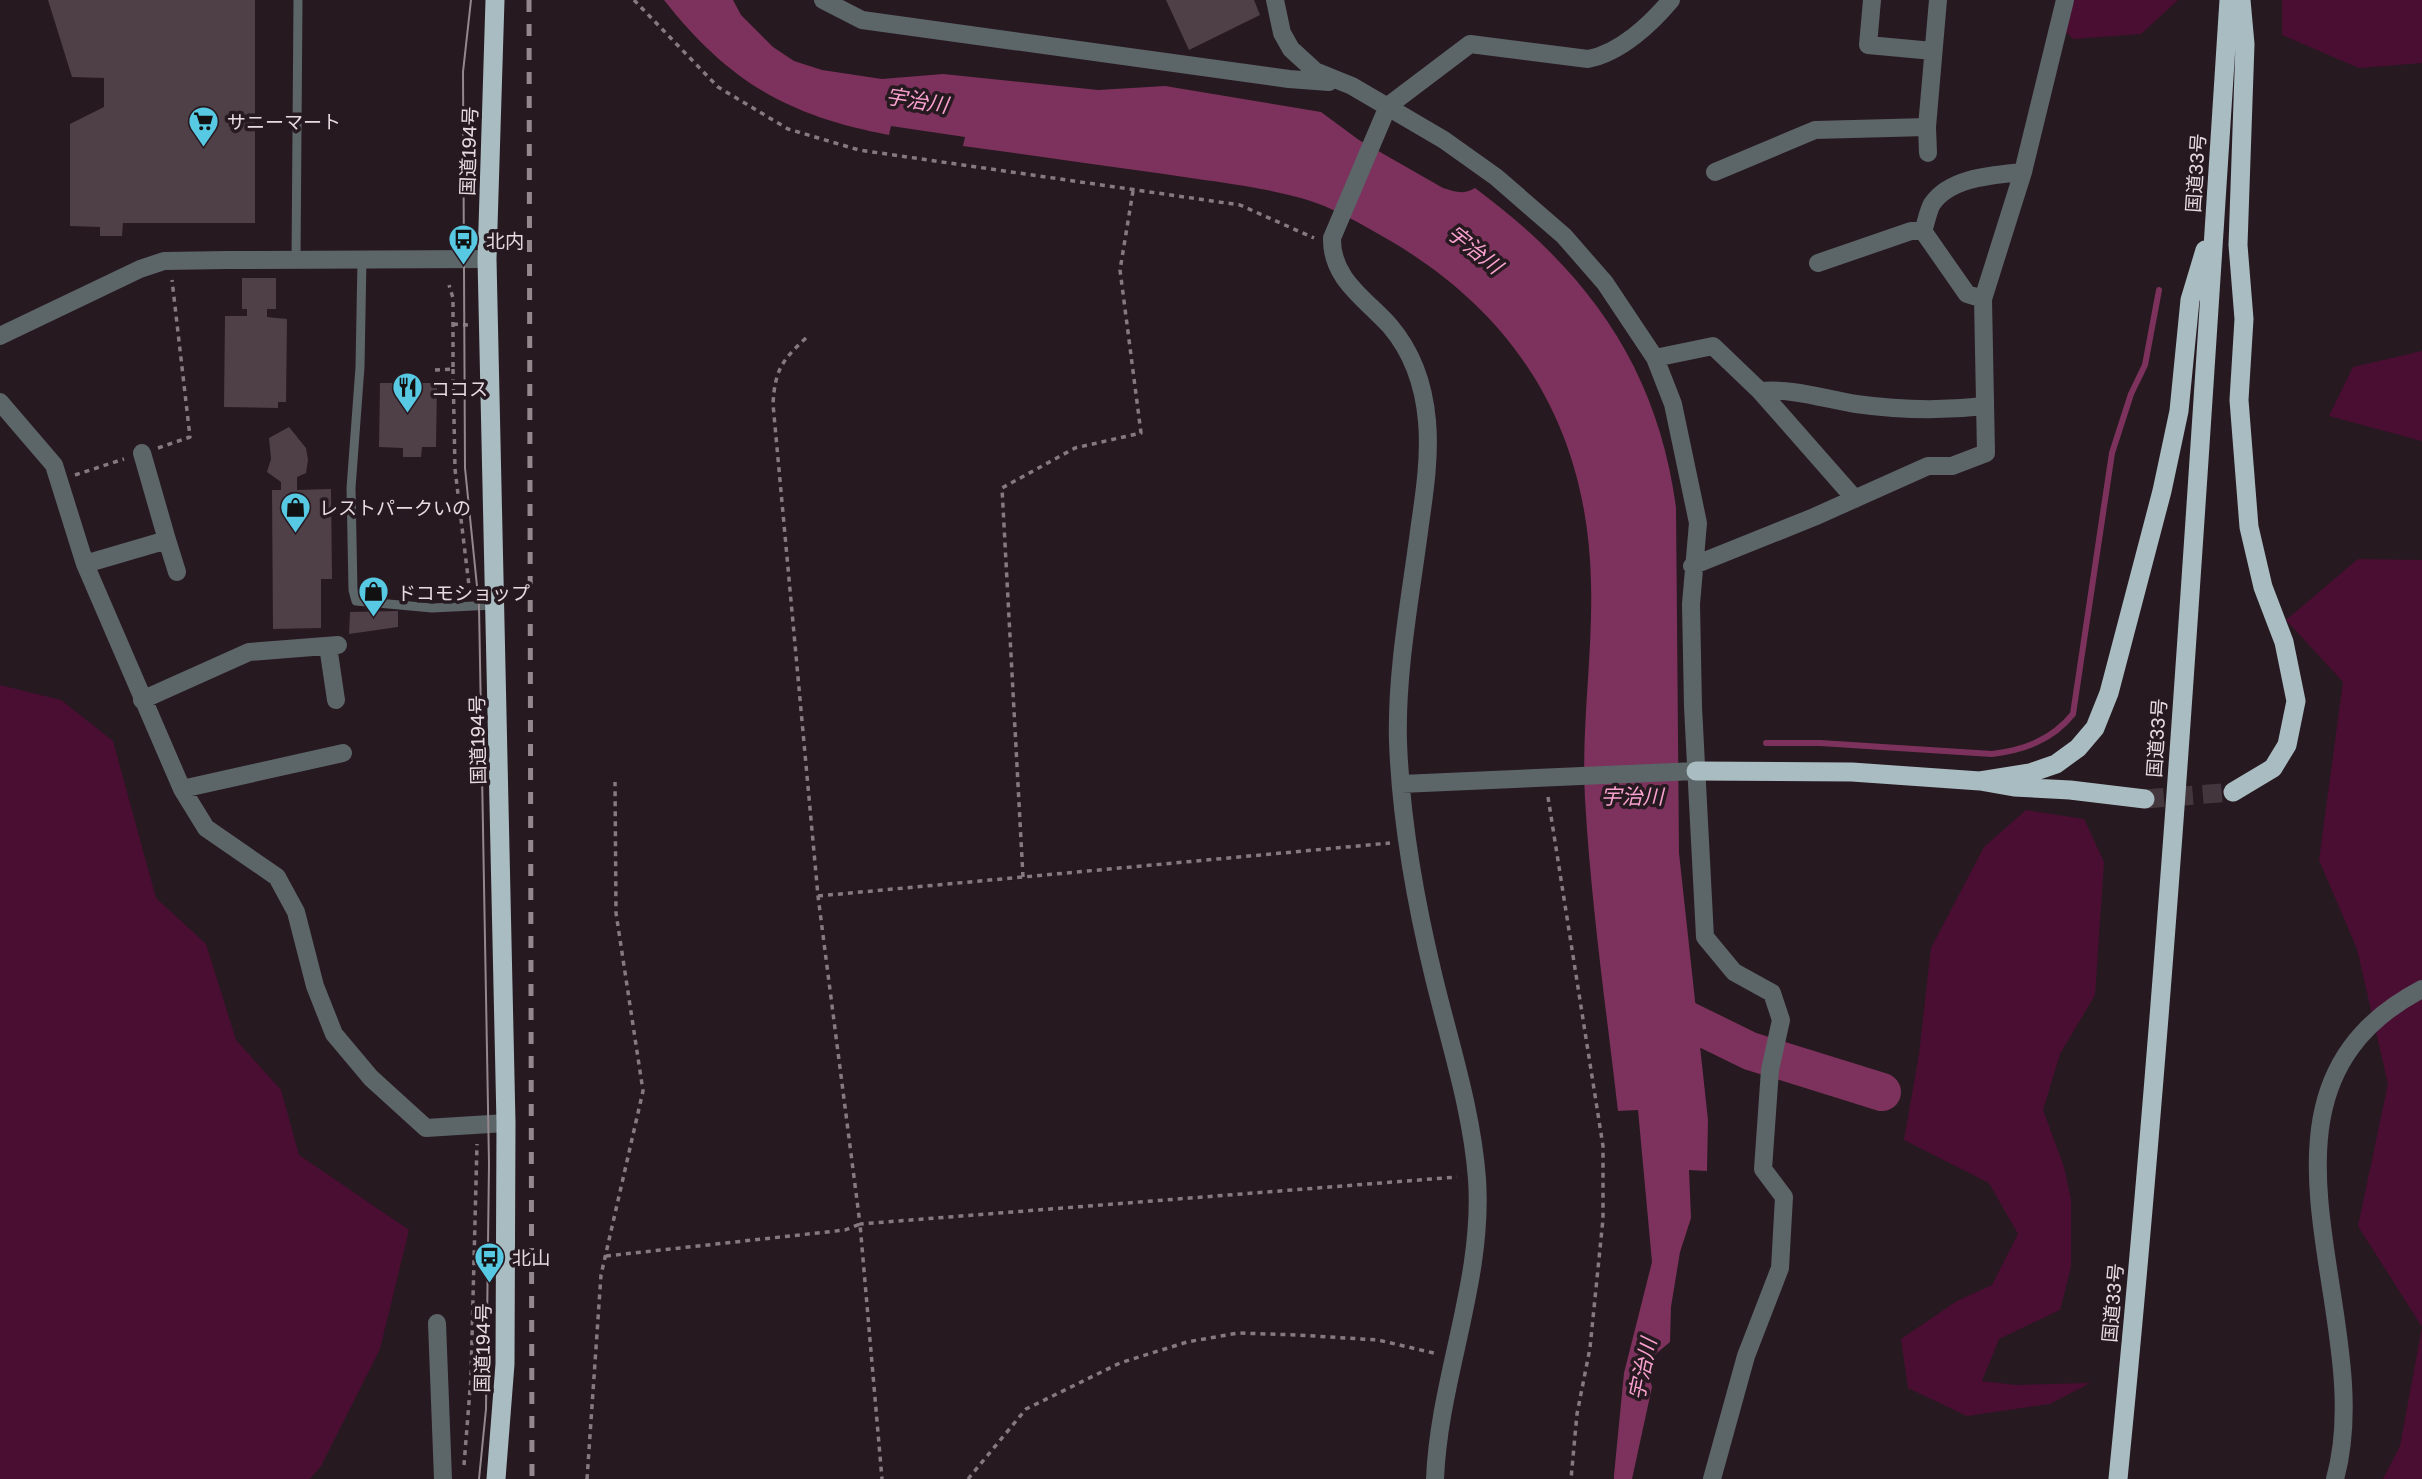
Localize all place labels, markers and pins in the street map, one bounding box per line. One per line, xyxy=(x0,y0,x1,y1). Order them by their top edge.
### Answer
supermarket icon: サニーマート xyxy=(187,104,221,148)
place label: サニーマート xyxy=(227,110,341,133)
bus stop icon: 北内 xyxy=(446,223,480,267)
place label: 北内 xyxy=(486,229,524,252)
restaurant icon: ココス xyxy=(391,371,425,415)
place label: ココス xyxy=(431,377,488,400)
shop icon: レストパークいの xyxy=(279,490,313,534)
place label: レストパークいの xyxy=(319,496,471,519)
shop icon: ドコモショップ xyxy=(357,575,391,619)
place label: ドコモショップ xyxy=(397,581,530,604)
bus stop icon: 北山 xyxy=(472,1240,506,1284)
place label: 北山 xyxy=(512,1246,550,1269)

